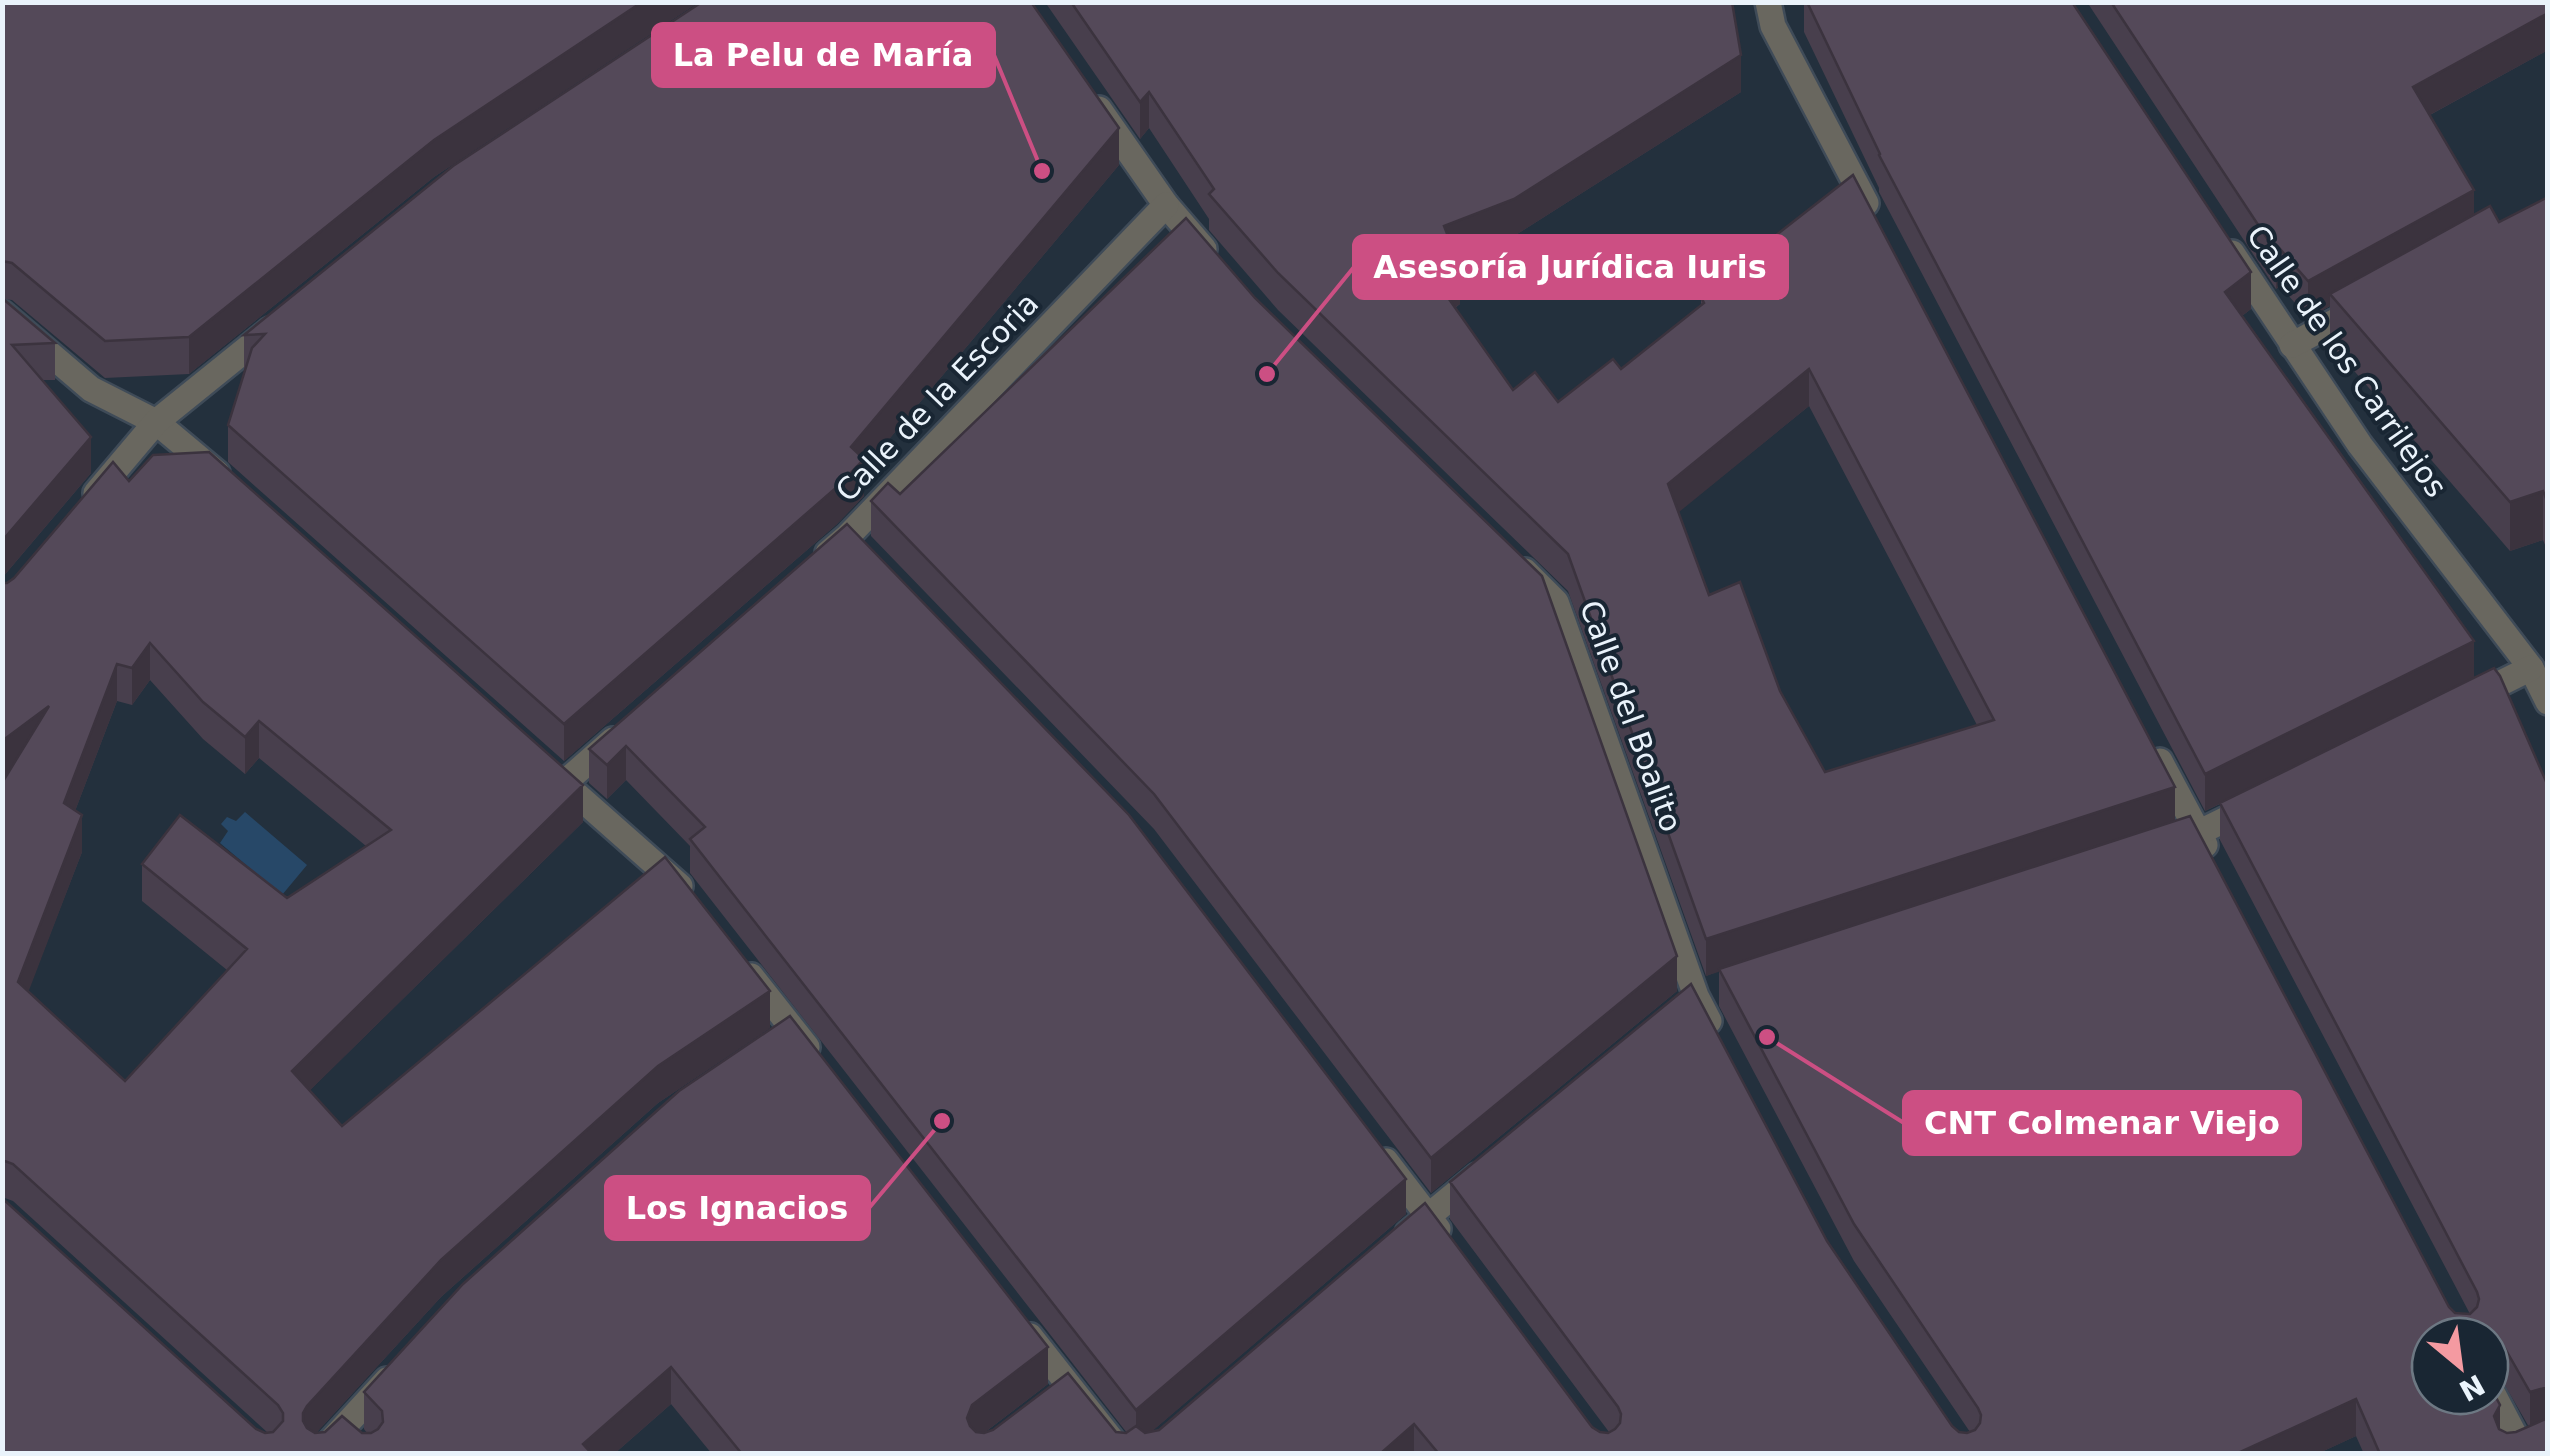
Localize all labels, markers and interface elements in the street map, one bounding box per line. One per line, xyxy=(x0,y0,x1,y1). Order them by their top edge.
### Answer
callout: La Pelu de María xyxy=(653,24,994,86)
text: La Pelu de María xyxy=(673,36,973,74)
street label: Calle de los Carrilejos xyxy=(2240,218,2454,504)
callout: Asesoría Jurídica Iuris xyxy=(1354,236,1787,298)
text: Asesoría Jurídica Iuris xyxy=(1373,248,1767,286)
street label: Calle de la Escoria xyxy=(829,286,1045,508)
street label: Calle del Boalito xyxy=(1573,596,1689,836)
callout: CNT Colmenar Viejo xyxy=(1904,1092,2300,1154)
text: CNT Colmenar Viejo xyxy=(1924,1104,2280,1142)
callout: Los Ignacios xyxy=(606,1177,869,1239)
text: Los Ignacios xyxy=(626,1189,848,1227)
north arrow xyxy=(2410,1316,2510,1416)
text: N xyxy=(2454,1367,2490,1408)

